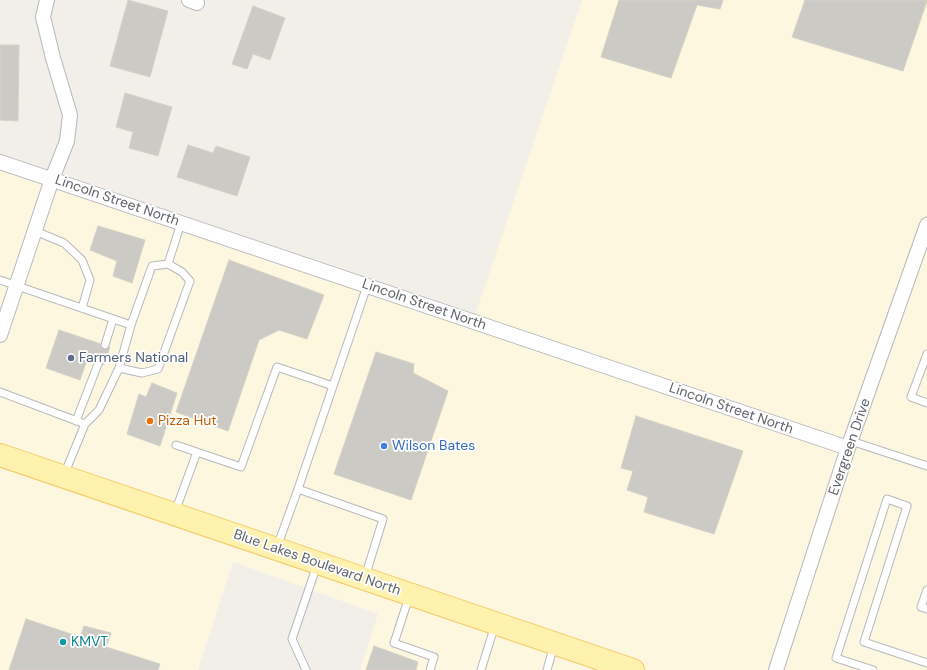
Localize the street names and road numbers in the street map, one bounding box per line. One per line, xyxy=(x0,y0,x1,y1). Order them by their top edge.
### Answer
street label: Lincoln Street North xyxy=(53,172,181,230)
street label: Lincoln Street North xyxy=(360,276,488,334)
street label: Lincoln Street North xyxy=(667,380,795,438)
street label: Evergreen Drive xyxy=(826,396,874,498)
street label: Blue Lakes Boulevard North xyxy=(231,526,403,600)

